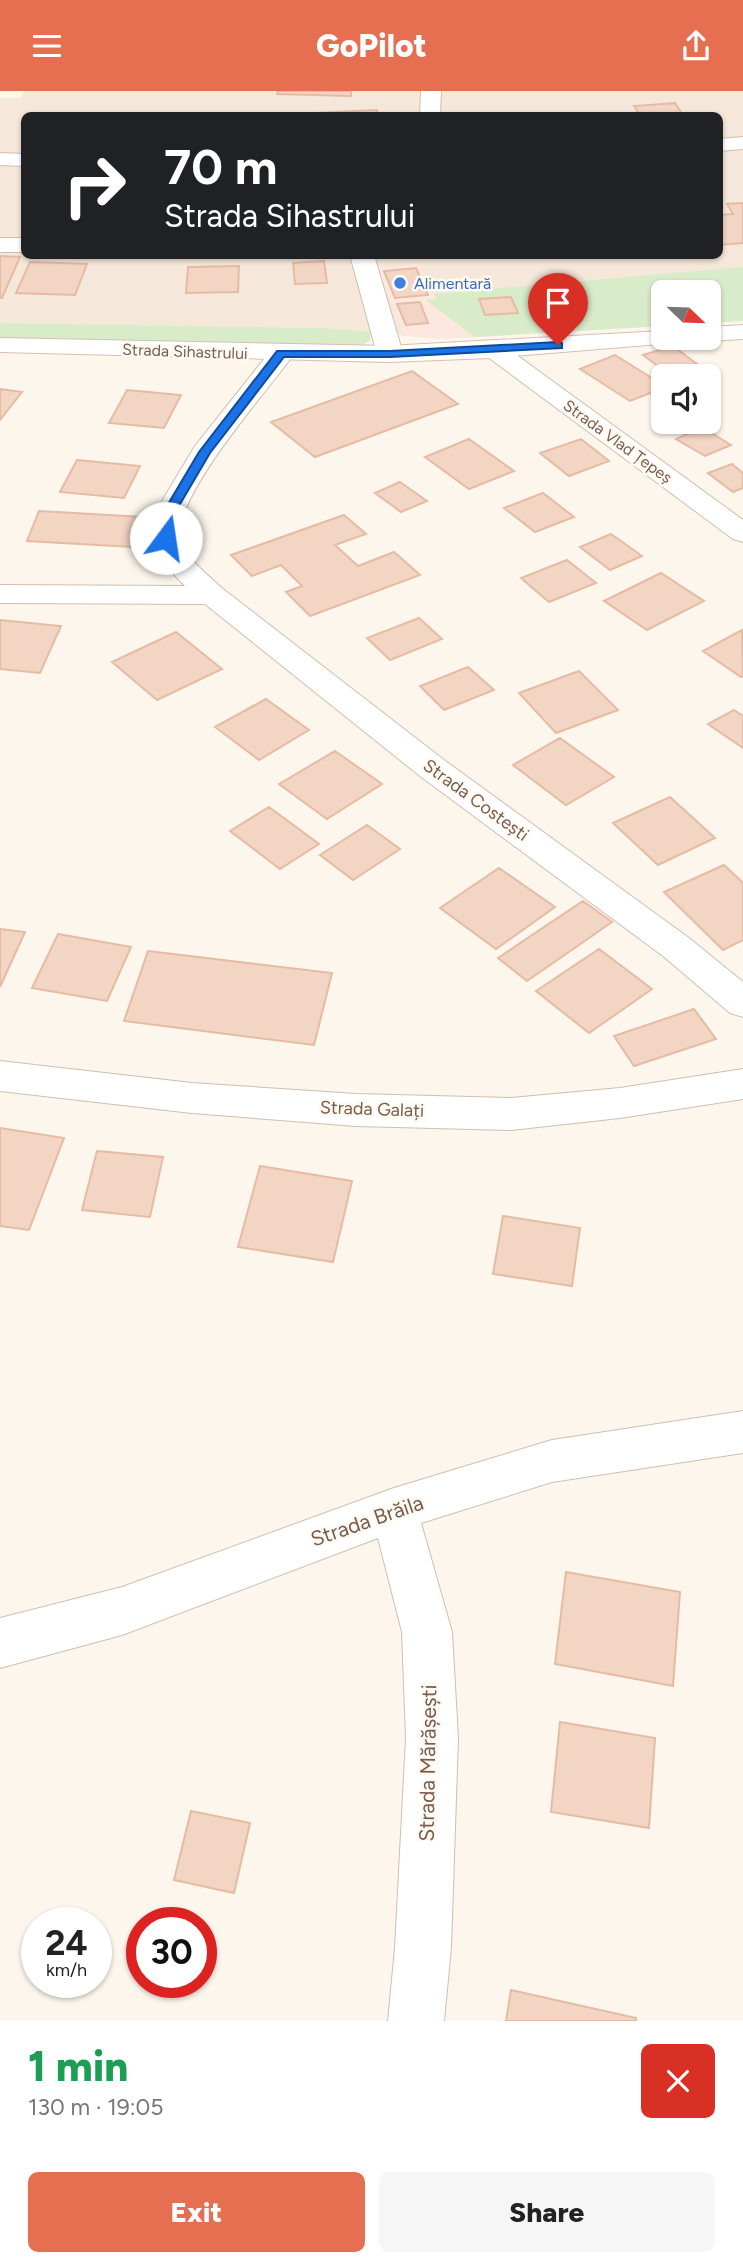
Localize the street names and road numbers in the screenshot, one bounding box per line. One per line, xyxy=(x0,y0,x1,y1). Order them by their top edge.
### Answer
street label: Strada Sihastrului xyxy=(122,340,248,363)
street label: Strada Vlad Țepeș xyxy=(560,396,676,487)
street label: Strada Costești xyxy=(419,754,533,846)
street label: Strada Galați xyxy=(320,1096,424,1122)
street label: Strada Brăila xyxy=(307,1490,427,1552)
street label: Strada Mărășești xyxy=(414,1684,441,1842)

